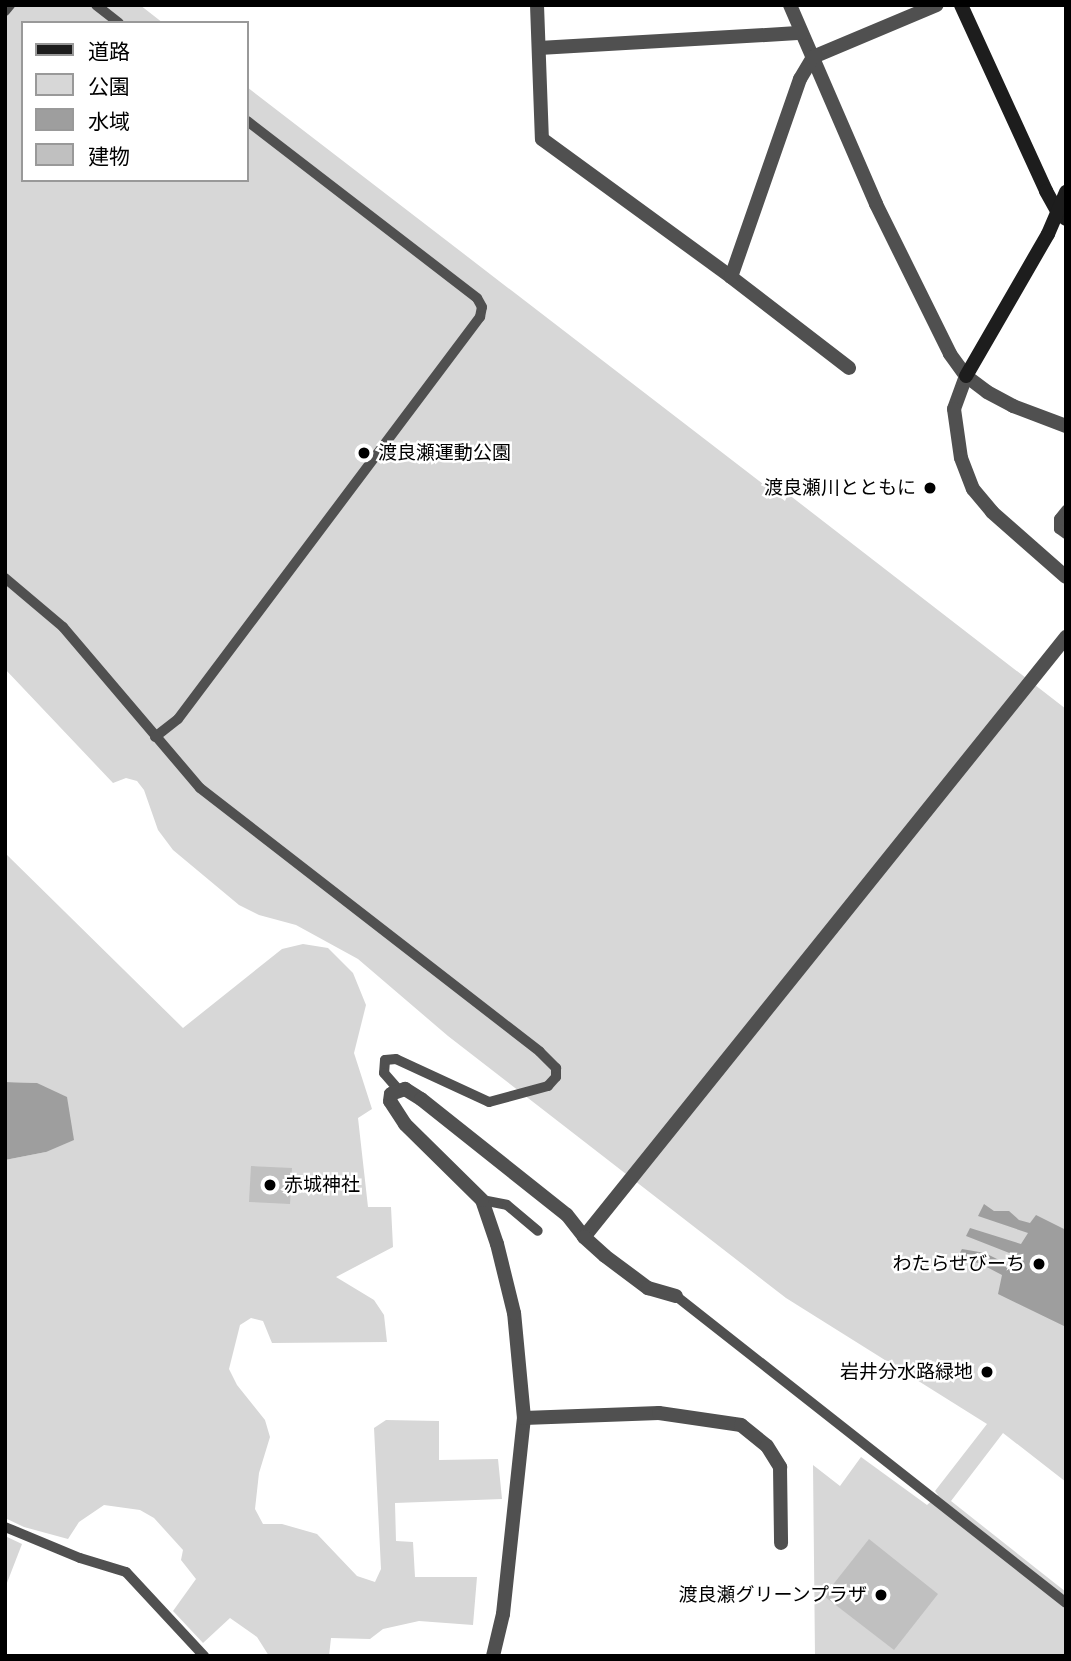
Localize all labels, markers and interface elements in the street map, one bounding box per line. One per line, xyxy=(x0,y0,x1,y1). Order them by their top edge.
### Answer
legend xyxy=(21,21,248,182)
text: 道路 xyxy=(88,39,130,64)
text: 公園 xyxy=(88,74,130,99)
text: 水域 xyxy=(88,109,130,134)
text: 建物 xyxy=(88,144,130,169)
place label: 渡良瀬運動公園 xyxy=(378,442,511,464)
marker: 渡良瀬運動公園 xyxy=(356,445,372,461)
place label: 渡良瀬川とともに xyxy=(764,477,916,499)
marker: 渡良瀬川とともに xyxy=(922,480,938,496)
place label: 赤城神社 xyxy=(284,1174,360,1196)
marker: 赤城神社 xyxy=(262,1177,278,1193)
place label: わたらせびーち xyxy=(892,1253,1025,1275)
marker: わたらせびーち xyxy=(1031,1256,1047,1272)
place label: 岩井分水路緑地 xyxy=(840,1361,973,1383)
marker: 岩井分水路緑地 xyxy=(979,1364,995,1380)
place label: 渡良瀬グリーンプラザ xyxy=(677,1584,867,1606)
marker: 渡良瀬グリーンプラザ xyxy=(873,1587,889,1603)

